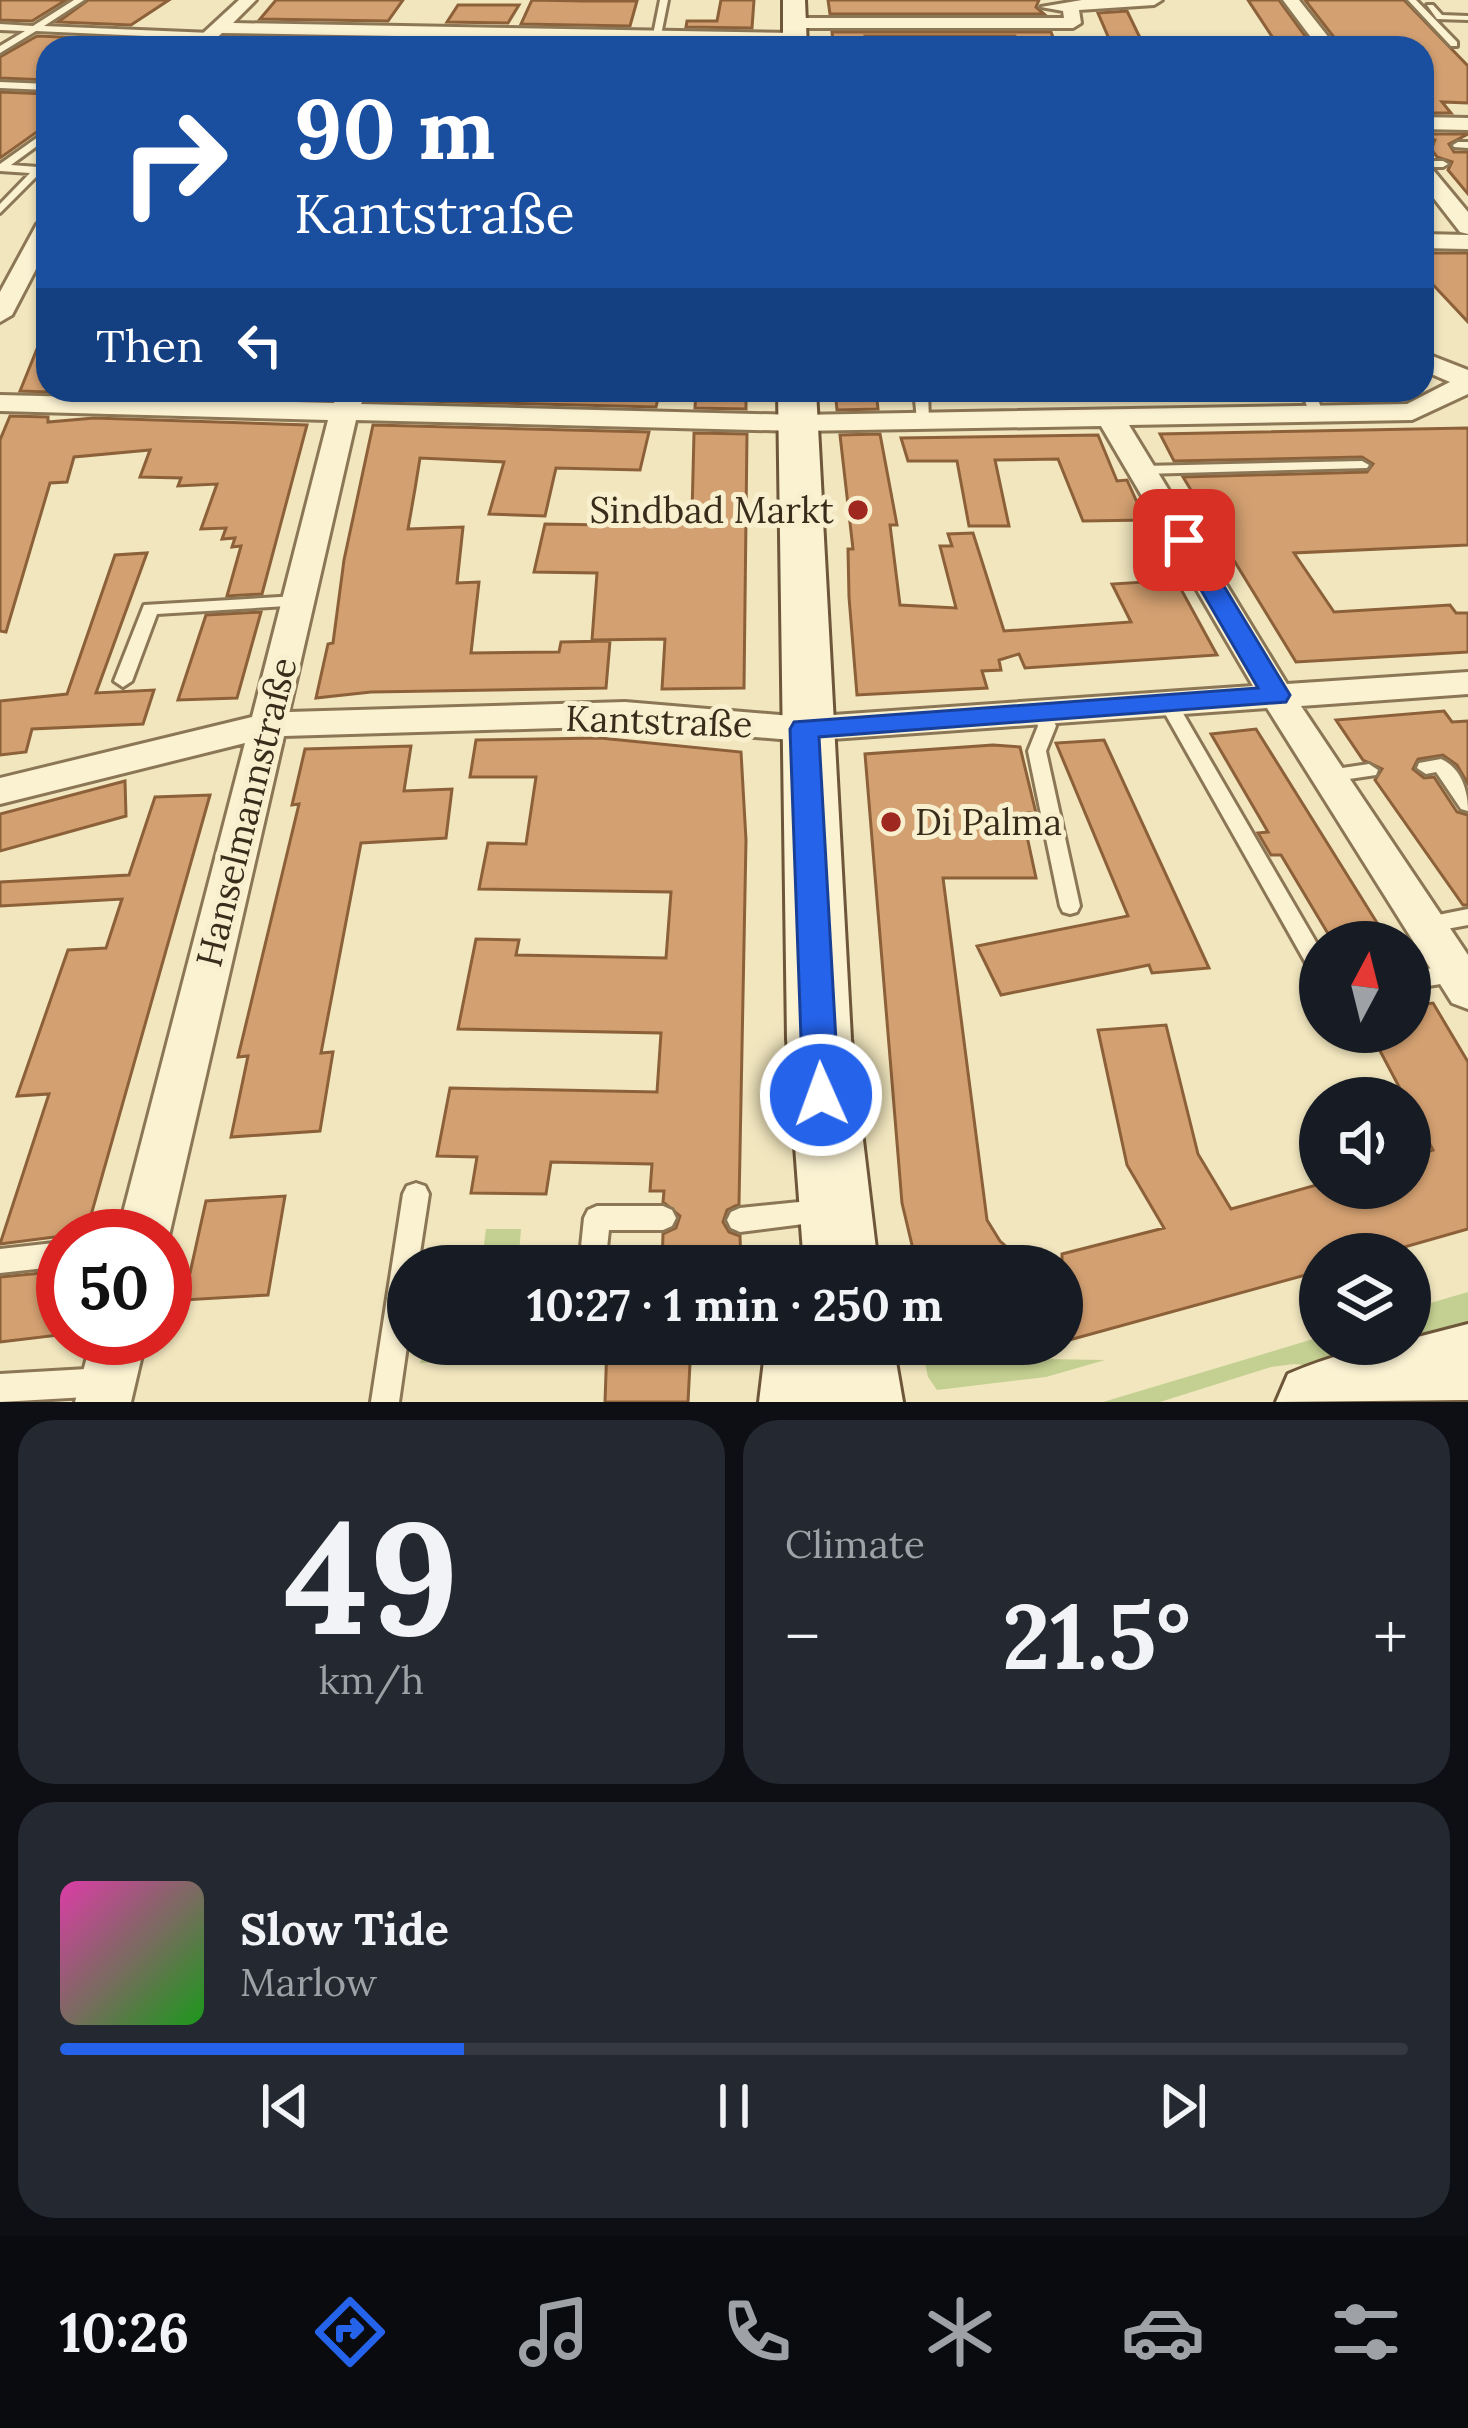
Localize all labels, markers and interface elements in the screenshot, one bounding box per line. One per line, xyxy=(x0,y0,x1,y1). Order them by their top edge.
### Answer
text: 90 m xyxy=(294,74,495,182)
icon: right xyxy=(96,84,252,240)
text: Kantstraße xyxy=(294,179,575,248)
icon: left xyxy=(227,312,293,378)
text: Then xyxy=(96,317,203,374)
place label: Sindbad Markt xyxy=(589,487,834,533)
pin xyxy=(1133,489,1235,591)
marker: Sindbad Markt xyxy=(845,497,871,523)
icon: arrive xyxy=(1151,507,1217,573)
street label: Hanselmannstraße xyxy=(185,653,307,971)
street label: Kantstraße xyxy=(565,695,753,747)
place label: Di Palma xyxy=(915,799,1062,845)
marker: Di Palma xyxy=(878,809,904,835)
north arrow xyxy=(1299,921,1431,1053)
map controls xyxy=(1299,921,1431,1365)
position arrow xyxy=(758,1032,884,1158)
button: sound xyxy=(1299,1077,1431,1209)
speed limit sign: 50 xyxy=(36,1209,192,1365)
button: layers xyxy=(1299,1233,1431,1365)
text: 10:27 · 1 min · 250 m xyxy=(527,1276,943,1333)
text: 49 xyxy=(284,1477,459,1677)
text: Climate xyxy=(785,1519,925,1569)
text: 21.5° xyxy=(1002,1578,1191,1694)
text: − xyxy=(785,1594,820,1678)
text: + xyxy=(1373,1594,1408,1678)
text: km/h xyxy=(319,1655,424,1705)
text: Slow Tide xyxy=(240,1900,449,1957)
text: Marlow xyxy=(240,1957,377,2007)
icon: previous xyxy=(252,2073,318,2139)
icon: pause xyxy=(701,2073,767,2139)
icon: next xyxy=(1150,2073,1216,2139)
icon: directions xyxy=(308,2290,392,2374)
icon: music xyxy=(512,2290,596,2374)
icon: phone xyxy=(715,2290,799,2374)
icon: climate xyxy=(918,2290,1002,2374)
icon: car xyxy=(1121,2290,1205,2374)
icon: filters xyxy=(1324,2290,1408,2374)
text: 10:26 xyxy=(60,2298,189,2367)

